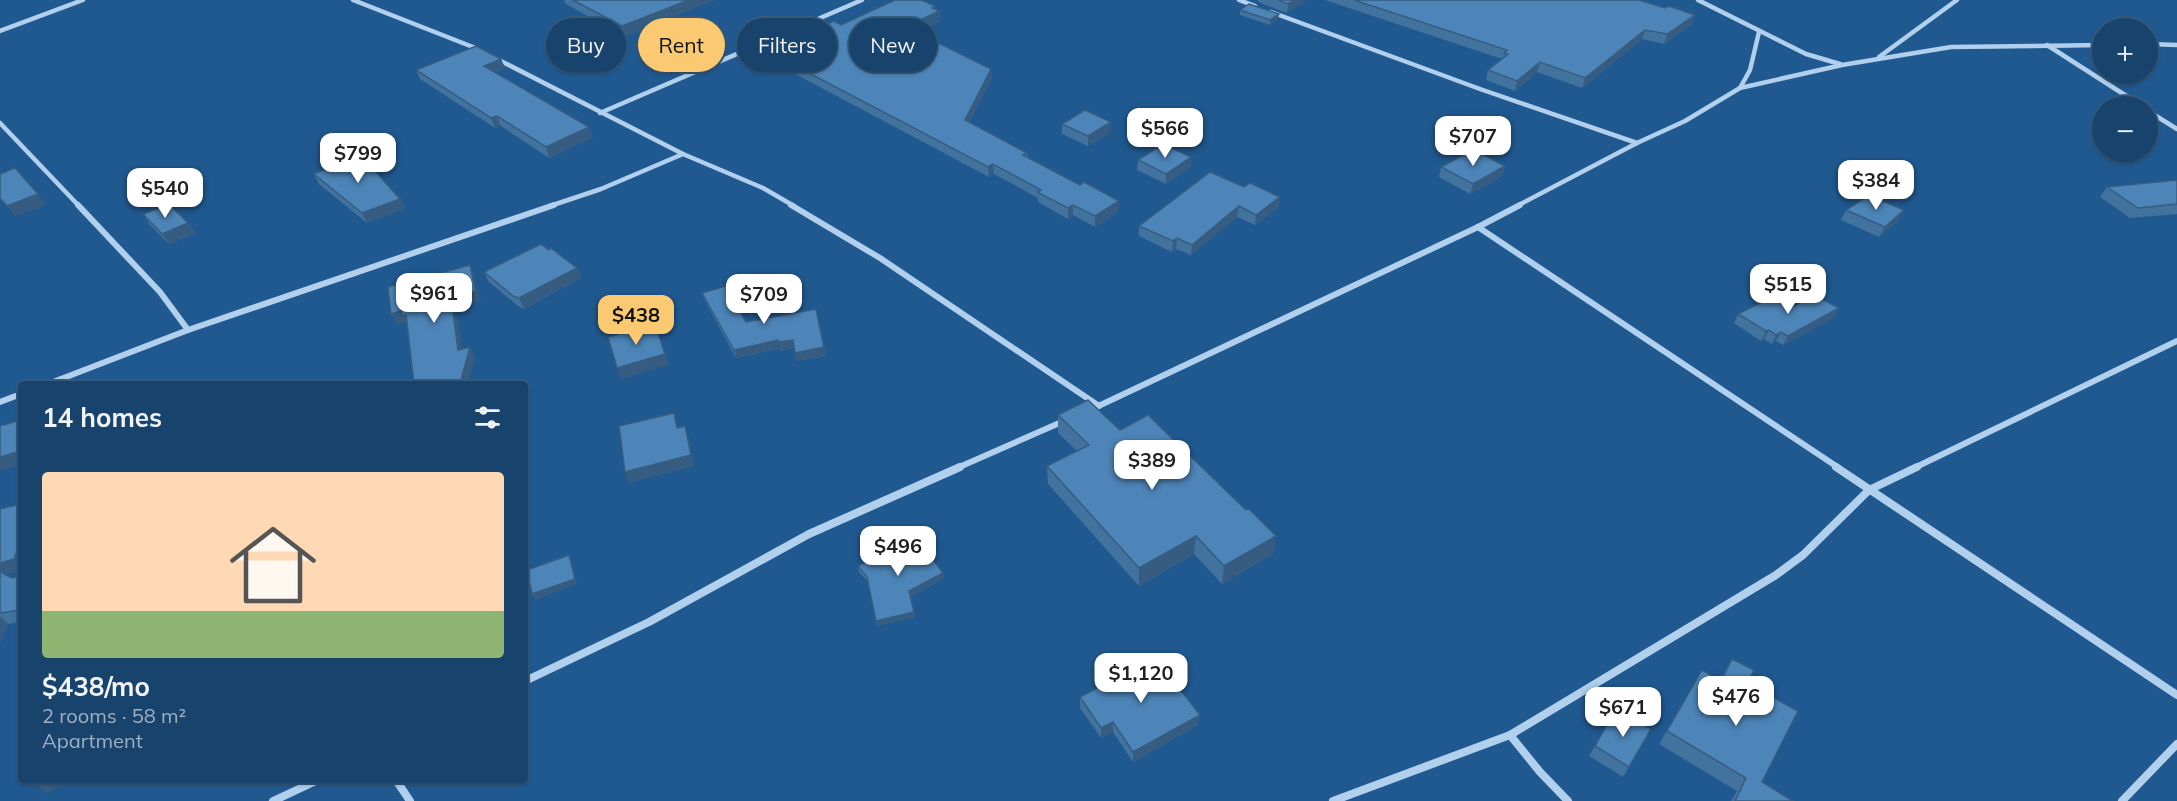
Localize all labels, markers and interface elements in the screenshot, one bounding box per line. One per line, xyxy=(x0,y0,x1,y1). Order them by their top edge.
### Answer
chip: Buy xyxy=(546,18,626,72)
chip: Rent xyxy=(638,18,725,72)
chip: Filters xyxy=(737,18,837,72)
chip: New xyxy=(849,18,937,72)
map controls xyxy=(2092,18,2158,162)
button: + xyxy=(2092,18,2158,84)
button: − xyxy=(2092,96,2158,162)
pin: $566 xyxy=(1129,108,1201,159)
text: $566 xyxy=(1141,115,1189,140)
pin: $707 xyxy=(1437,116,1509,167)
text: $707 xyxy=(1449,123,1497,148)
pin: $799 xyxy=(322,133,394,184)
text: $799 xyxy=(334,140,382,165)
pin: $384 xyxy=(1840,160,1912,211)
text: $384 xyxy=(1852,167,1900,192)
pin: $540 xyxy=(129,168,201,219)
text: $540 xyxy=(141,175,189,200)
pin: $515 xyxy=(1752,264,1824,315)
text: $515 xyxy=(1764,271,1812,296)
pin: $961 xyxy=(398,273,470,324)
pin: $709 xyxy=(728,274,800,325)
text: $961 xyxy=(410,280,458,305)
text: $709 xyxy=(740,281,788,306)
pin: $438 xyxy=(600,295,672,346)
text: $438 xyxy=(612,302,660,327)
text: 14 homes xyxy=(42,401,162,434)
icon: filters xyxy=(471,401,504,434)
pin: $389 xyxy=(1116,440,1188,491)
text: $389 xyxy=(1128,447,1176,472)
icon: home xyxy=(219,511,327,619)
pin: $496 xyxy=(862,526,934,577)
text: $496 xyxy=(874,533,922,558)
pin: $1,120 xyxy=(1092,653,1190,704)
text: $1,120 xyxy=(1109,660,1173,685)
text: $438/mo xyxy=(42,670,150,703)
pin: $476 xyxy=(1700,676,1772,727)
text: $476 xyxy=(1712,683,1760,708)
pin: $671 xyxy=(1587,687,1659,738)
text: $671 xyxy=(1599,694,1647,719)
text: 2 rooms · 58 m² xyxy=(42,703,186,728)
text: Apartment xyxy=(42,728,143,753)

